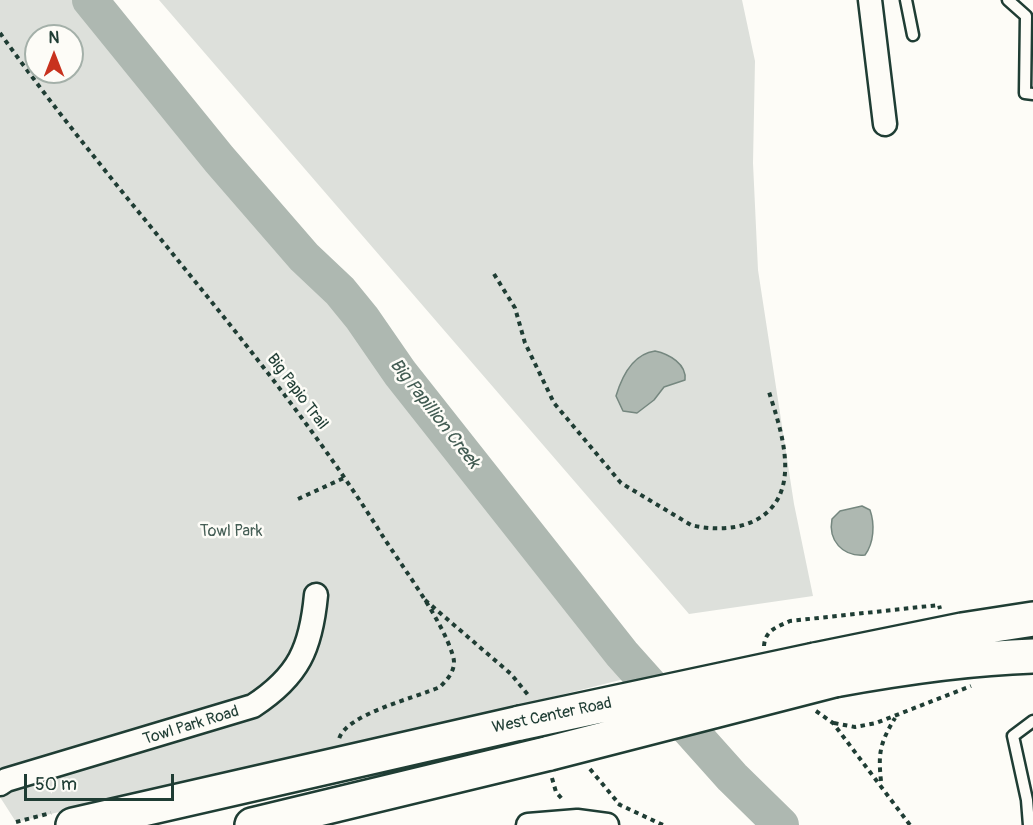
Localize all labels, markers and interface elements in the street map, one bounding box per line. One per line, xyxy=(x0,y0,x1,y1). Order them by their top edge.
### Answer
north arrow xyxy=(24,24,84,84)
text: N xyxy=(49,28,59,48)
street label: Big Papio Trail xyxy=(262,350,332,434)
water label: Big Papillion Creek xyxy=(384,355,484,473)
park label: Towl Park xyxy=(200,522,262,542)
street label: West Center Road xyxy=(491,694,613,738)
street label: Towl Park Road xyxy=(141,702,241,750)
scale bar xyxy=(27,762,177,800)
text: 50 m xyxy=(35,773,77,796)

